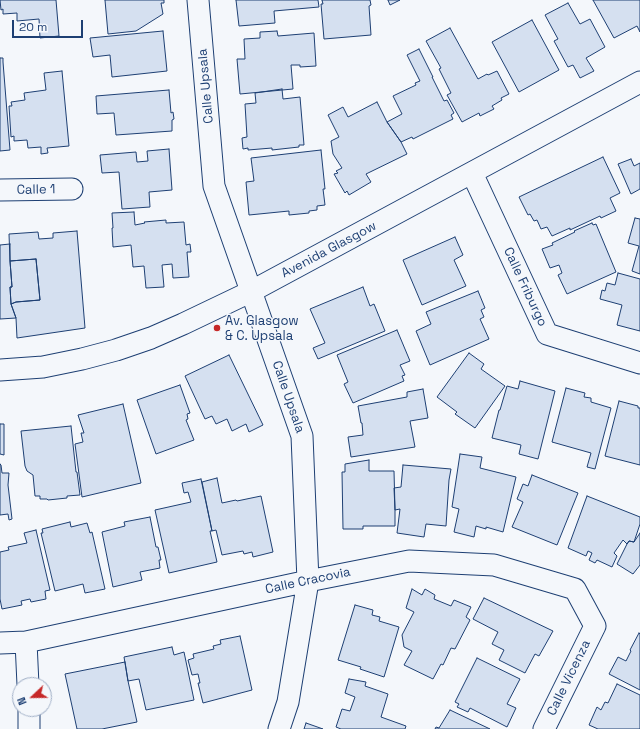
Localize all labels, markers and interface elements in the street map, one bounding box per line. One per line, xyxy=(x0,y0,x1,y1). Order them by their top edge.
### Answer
scale bar xyxy=(14,12,85,38)
text: 20 m xyxy=(19,19,47,35)
street label: Calle Upsala xyxy=(195,48,217,124)
street label: Calle 1 xyxy=(17,182,55,198)
street label: Avenida Glasgow xyxy=(279,218,379,282)
street label: Calle Friburgo xyxy=(500,245,550,329)
place label: Av. Glasgow & C. Upsala xyxy=(225,313,299,344)
marker: Av. Glasgow & C. Upsala xyxy=(212,323,222,333)
street label: Calle Upsala xyxy=(268,359,308,435)
street label: Calle Cracovia xyxy=(264,564,352,598)
street label: Calle Vicenza xyxy=(544,638,594,718)
north arrow xyxy=(12,677,52,717)
text: N xyxy=(14,695,30,707)

